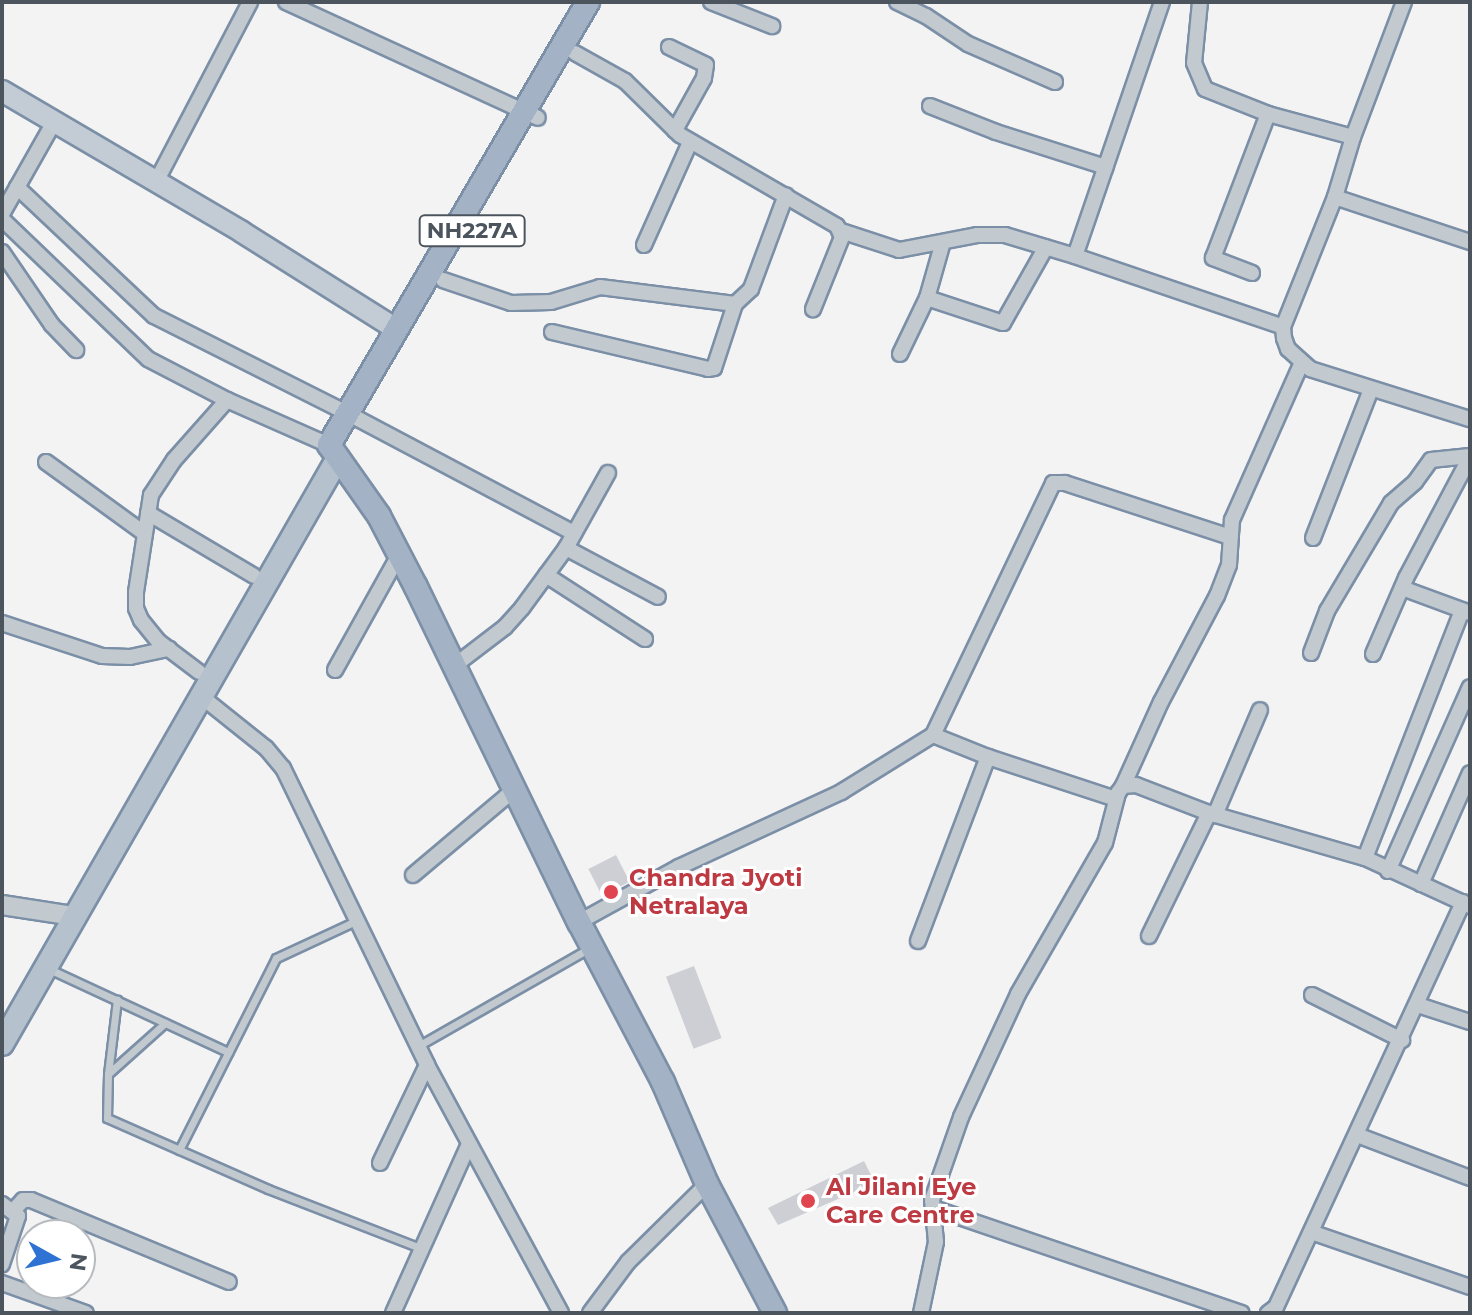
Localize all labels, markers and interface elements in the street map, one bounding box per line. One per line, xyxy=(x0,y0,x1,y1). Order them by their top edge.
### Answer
road number: NH227A xyxy=(418,213,526,249)
place label: Chandra Jyoti Netralaya xyxy=(629,864,802,920)
marker: Chandra Jyoti Netralaya xyxy=(600,881,622,903)
place label: Al Jilani Eye Care Centre xyxy=(826,1173,976,1229)
marker: Al Jilani Eye Care Centre xyxy=(797,1190,819,1212)
north arrow xyxy=(16,1219,96,1299)
text: N xyxy=(64,1251,93,1273)

